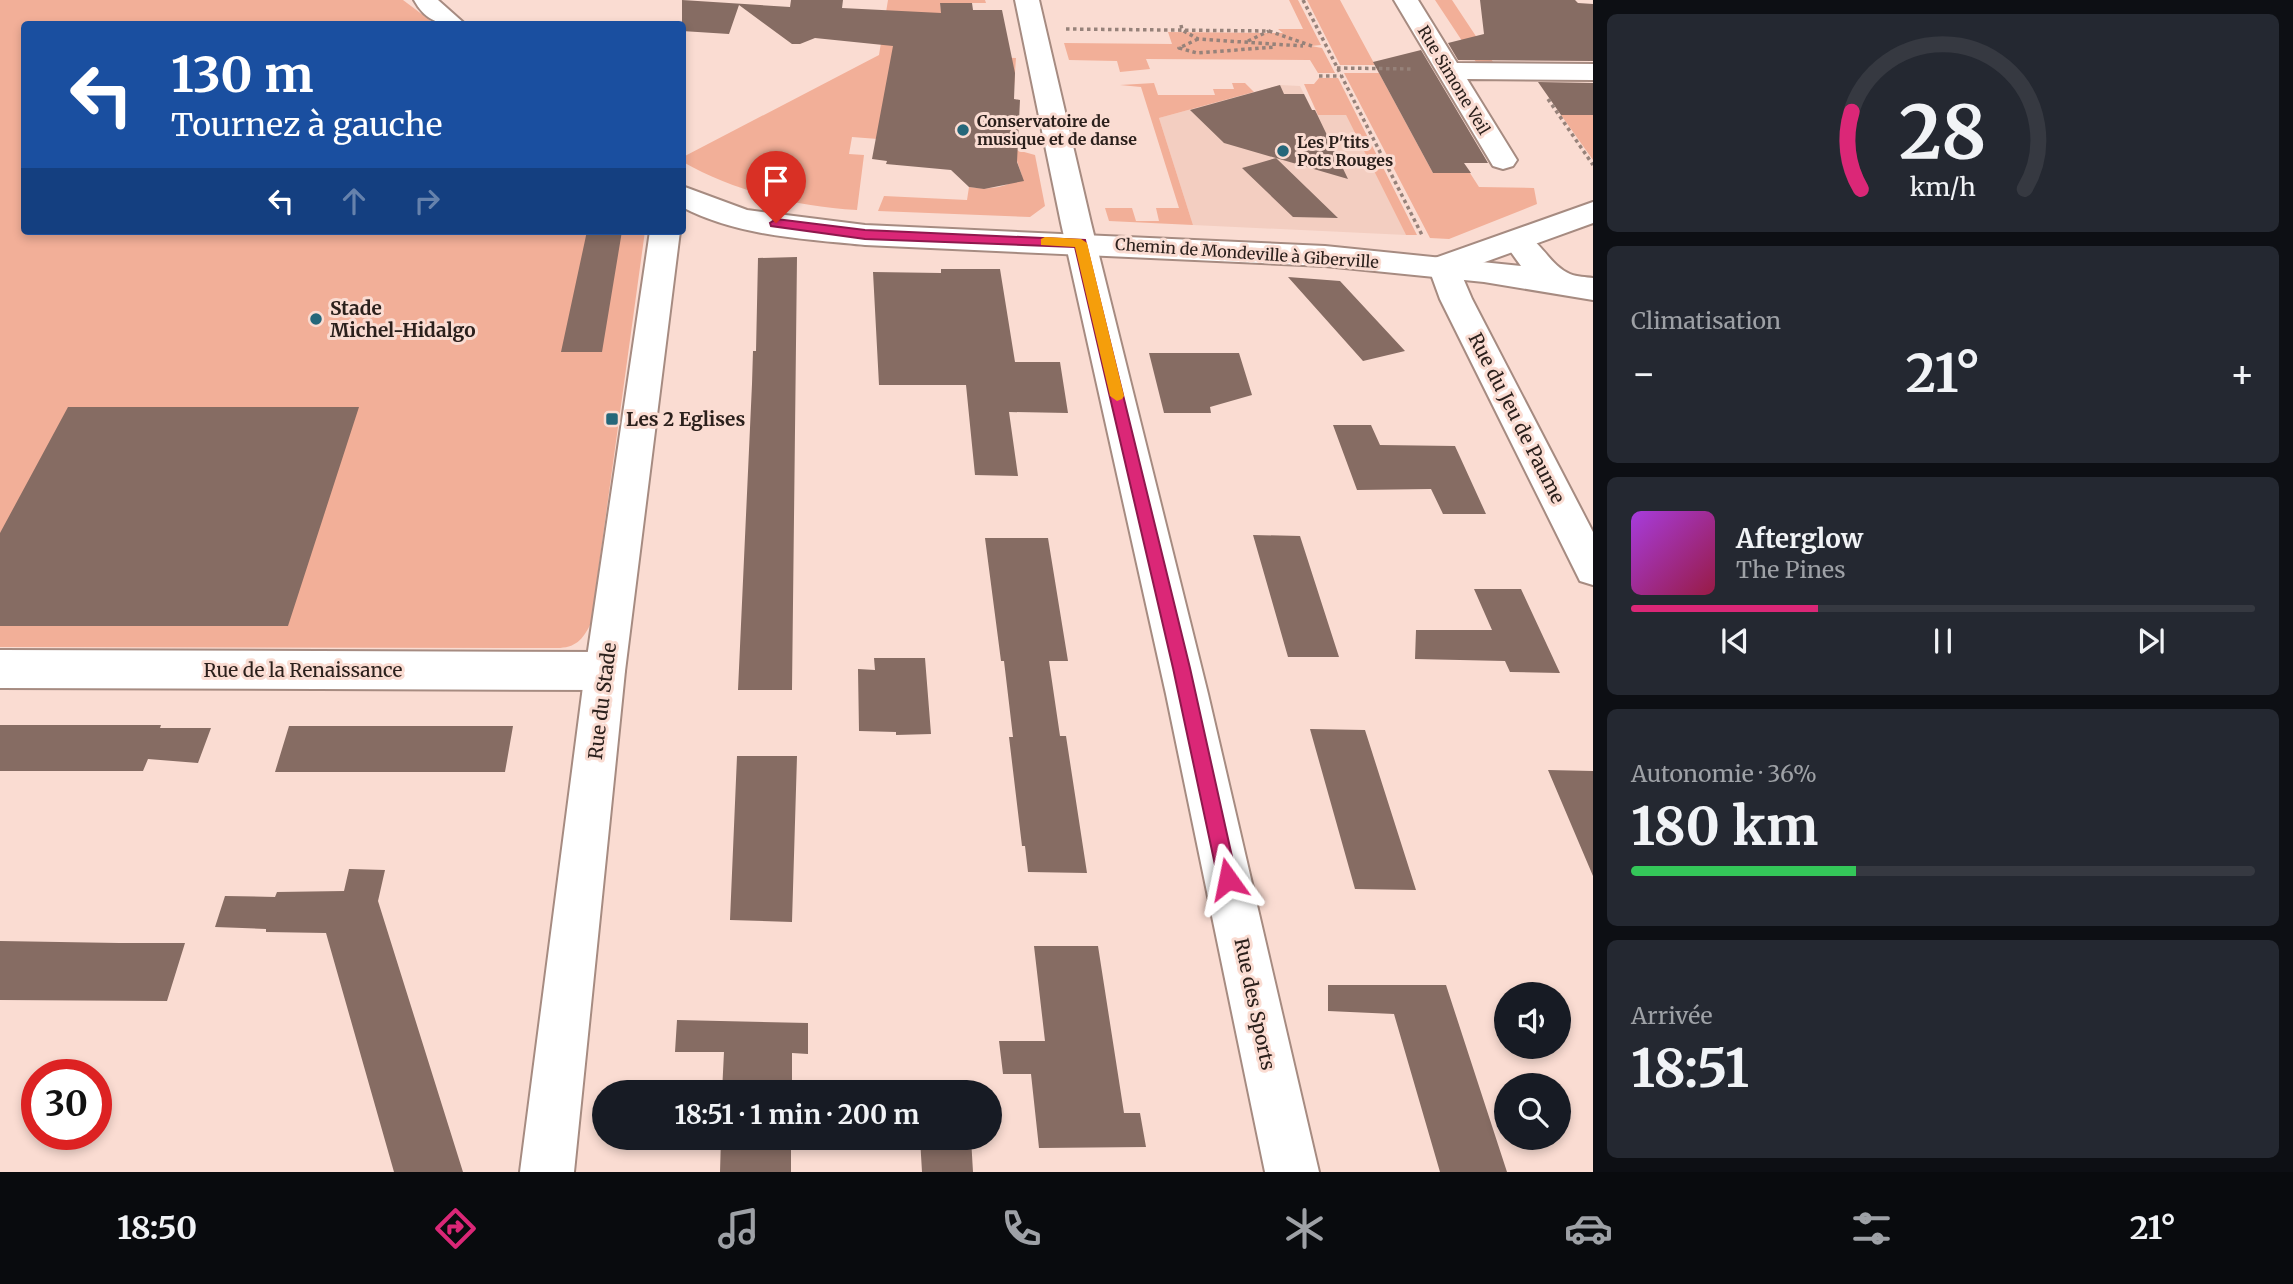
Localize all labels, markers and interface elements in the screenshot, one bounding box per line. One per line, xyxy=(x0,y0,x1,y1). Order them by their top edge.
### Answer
street label: Rue Simone Veil xyxy=(1414,22,1494,138)
text: 130 m xyxy=(171,44,314,105)
icon: left xyxy=(56,49,147,140)
text: 28 xyxy=(1899,87,1987,179)
text: Tournez à gauche xyxy=(171,105,442,145)
place label: Conservatoire de musique et de danse xyxy=(977,111,1137,149)
marker: Conservatoire de musique et de danse xyxy=(955,122,971,138)
place label: Les P'tits Pots Rouges xyxy=(1297,132,1393,170)
marker: Les P'tits Pots Rouges xyxy=(1275,143,1291,159)
pin xyxy=(746,151,806,223)
icon: arrive xyxy=(757,162,795,200)
text: km/h xyxy=(1910,171,1976,203)
icon: left xyxy=(262,182,300,220)
icon: ahead xyxy=(335,182,373,220)
icon: right xyxy=(408,182,446,220)
street label: Chemin de Mondeville à Giberville xyxy=(1115,234,1379,272)
place label: Stade Michel-Hidalgo xyxy=(330,296,476,342)
text: Climatisation xyxy=(1631,306,1781,335)
marker: Stade Michel-Hidalgo xyxy=(308,311,324,327)
street label: Rue du Jeu de Paume xyxy=(1464,329,1571,508)
text: 21° xyxy=(1905,341,1981,406)
text: − xyxy=(1631,350,1656,397)
text: + xyxy=(2230,350,2255,397)
place label: Les 2 Eglises xyxy=(626,407,745,431)
marker: Les 2 Eglises xyxy=(604,411,620,427)
text: Afterglow xyxy=(1736,522,1863,555)
text: The Pines xyxy=(1736,555,1846,584)
icon: previous xyxy=(1716,622,1754,660)
icon: pause xyxy=(1924,622,1962,660)
icon: next xyxy=(2132,622,2170,660)
street label: Rue du Stade xyxy=(583,641,621,761)
street label: Rue de la Renaissance xyxy=(204,658,403,682)
text: Autonomie · 36% xyxy=(1631,759,1817,788)
text: 180 km xyxy=(1631,794,1818,859)
position arrow xyxy=(1191,842,1265,916)
street label: Rue des Sports xyxy=(1229,936,1281,1072)
map controls xyxy=(1494,982,1571,1150)
button: sound xyxy=(1494,982,1571,1059)
text: Arrivée xyxy=(1631,1001,1713,1030)
text: 18:51 xyxy=(1631,1036,1749,1101)
speed limit sign: 30 xyxy=(21,1059,112,1150)
button: search xyxy=(1494,1073,1571,1150)
text: 18:51 · 1 min · 200 m xyxy=(674,1098,920,1131)
icon: directions xyxy=(431,1204,480,1253)
icon: music xyxy=(714,1204,763,1253)
icon: phone xyxy=(997,1204,1046,1253)
icon: climate xyxy=(1280,1204,1329,1253)
icon: car xyxy=(1564,1204,1613,1253)
icon: filters xyxy=(1847,1204,1896,1253)
text: 18:50 xyxy=(117,1208,197,1248)
text: 21° xyxy=(2130,1208,2176,1248)

